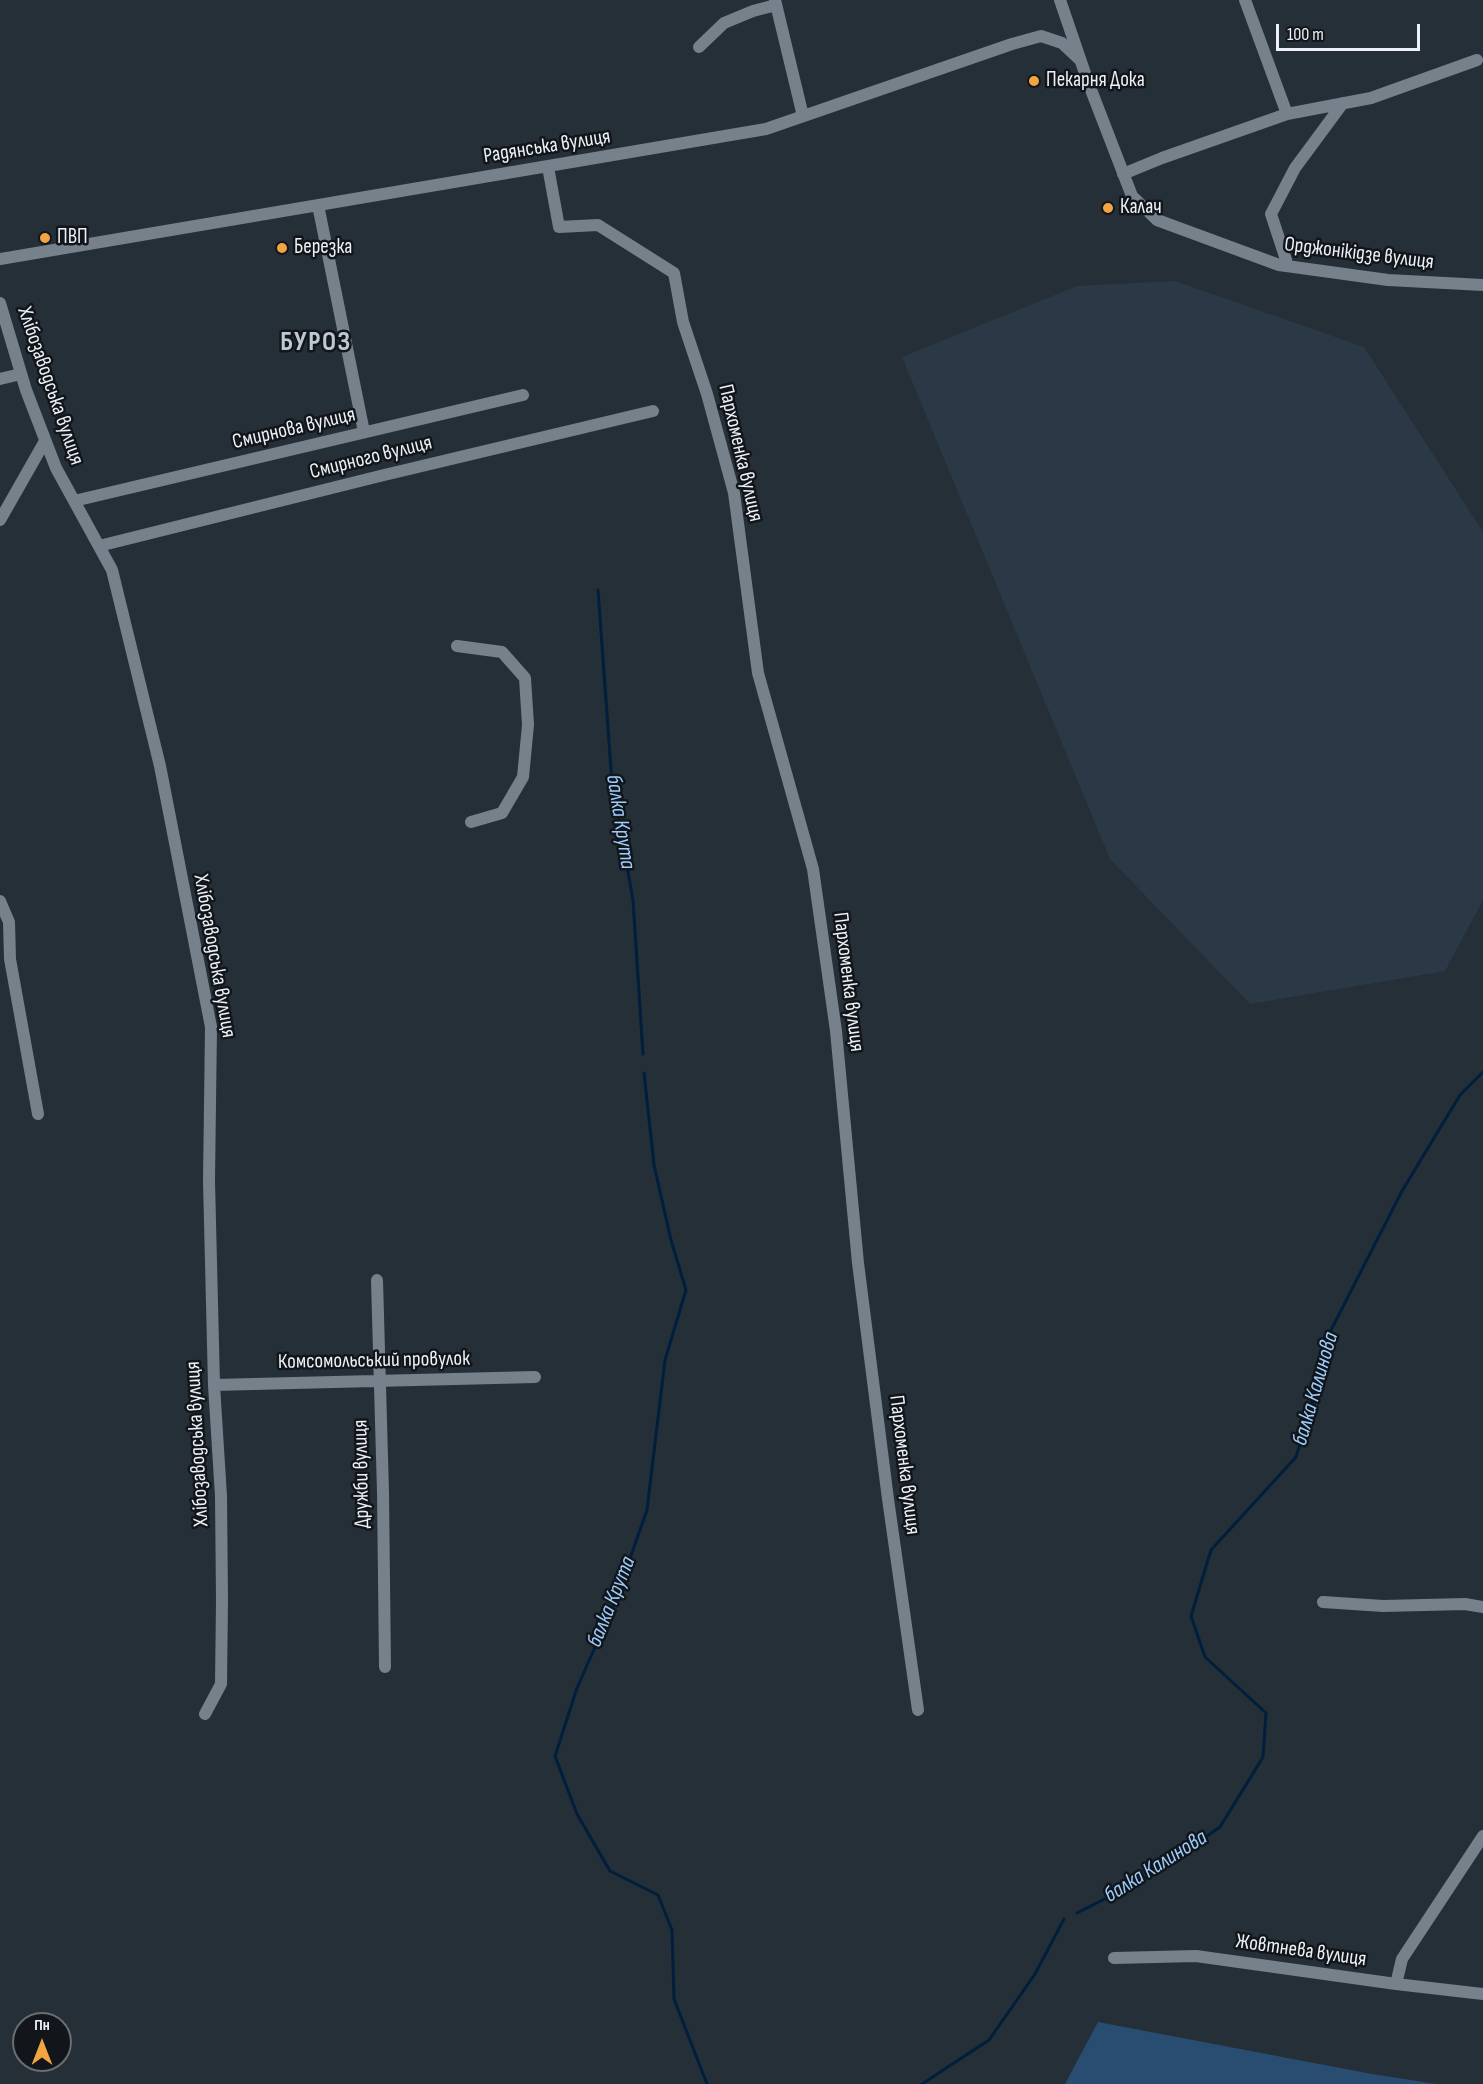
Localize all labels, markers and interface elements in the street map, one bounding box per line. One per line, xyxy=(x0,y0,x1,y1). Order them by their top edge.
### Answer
scale bar xyxy=(1279,12,1423,50)
text: 100 m xyxy=(1287,24,1324,45)
place label: Пекарня Дока xyxy=(1046,68,1145,94)
marker: Пекарня Дока xyxy=(1027,74,1041,88)
street label: Радянська вулиця xyxy=(482,125,612,169)
place label: Калач xyxy=(1120,195,1162,221)
marker: Калач xyxy=(1101,201,1115,215)
place label: ПВП xyxy=(57,225,88,251)
marker: ПВП xyxy=(38,231,52,245)
street label: Орджонікідзе вулиця xyxy=(1283,232,1435,276)
place label: Березка xyxy=(294,235,352,261)
marker: Березка xyxy=(275,241,289,255)
street label: Хлібозаводська вулиця xyxy=(11,304,89,468)
district label: БУРОЗ xyxy=(280,327,352,359)
street label: Пархоменка вулиця xyxy=(712,382,768,524)
street label: Смирнова вулиця xyxy=(230,403,358,455)
street label: Смирного вулиця xyxy=(307,431,435,485)
water label: балка Крута xyxy=(600,773,640,871)
street label: Хлібозаводська вулиця xyxy=(187,872,241,1040)
street label: Пархоменка вулиця xyxy=(827,911,869,1053)
water label: балка Калинова xyxy=(1287,1329,1345,1449)
street label: Комсомольський провулок xyxy=(278,1347,470,1375)
street label: Хлібозаводська вулиця xyxy=(181,1361,215,1527)
street label: Пархоменка вулиця xyxy=(883,1394,925,1536)
street label: Дружби вулиця xyxy=(348,1419,376,1529)
water label: балка Крута xyxy=(582,1553,642,1651)
water label: балка Калинова xyxy=(1100,1825,1212,1909)
street label: Жовтнева вулиця xyxy=(1234,1929,1368,1973)
north arrow xyxy=(12,2012,72,2072)
text: Пн xyxy=(34,2016,50,2035)

